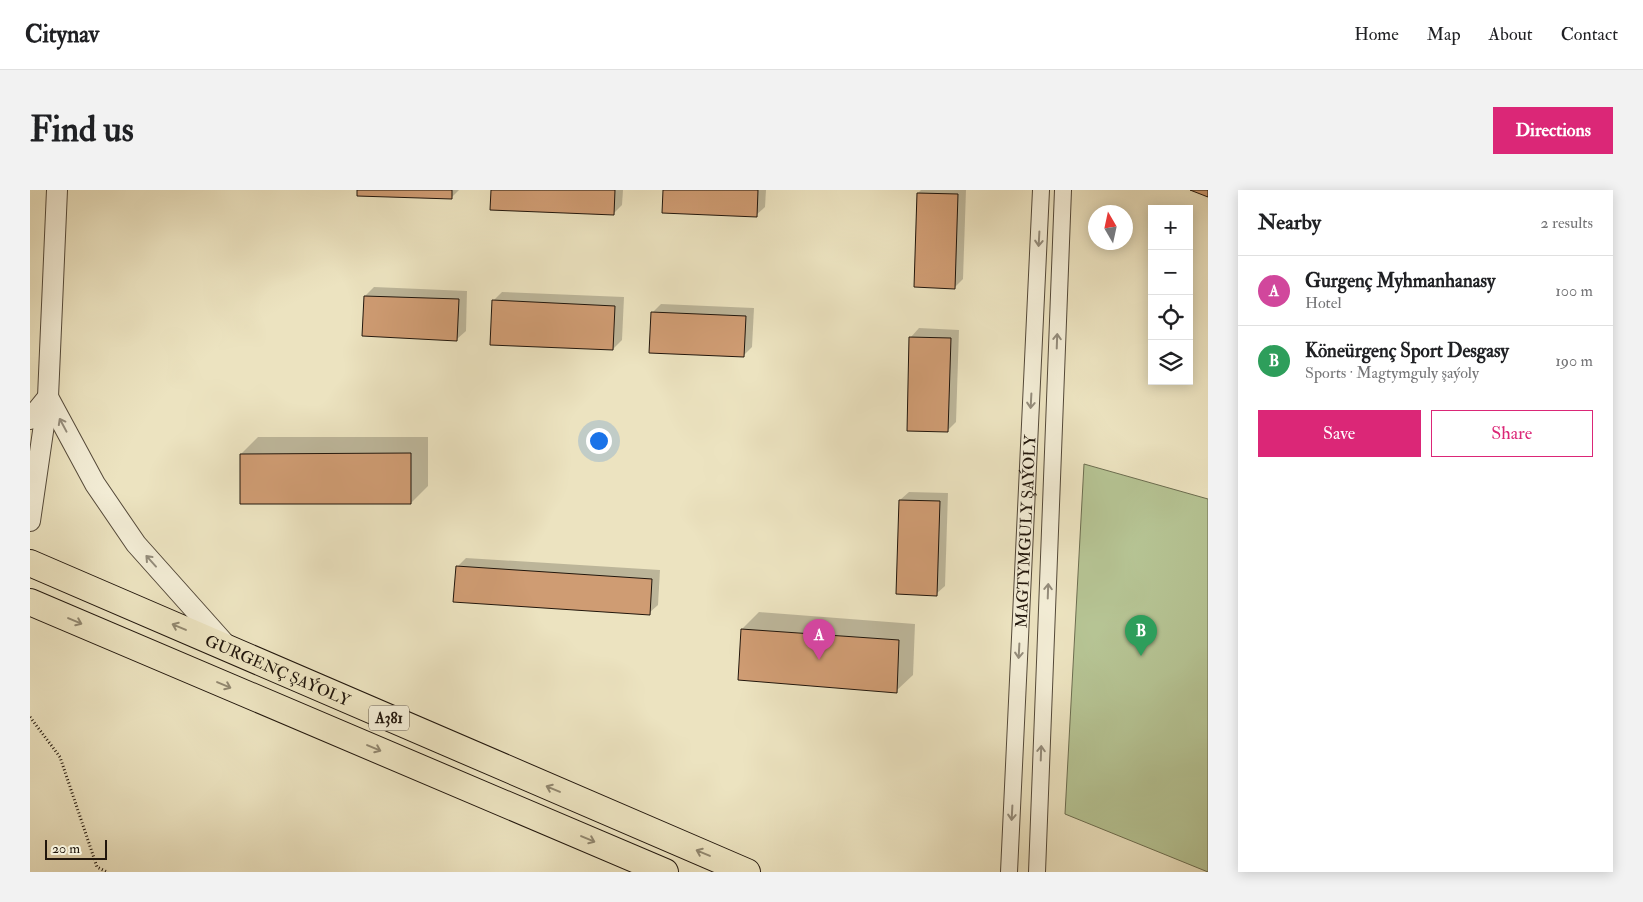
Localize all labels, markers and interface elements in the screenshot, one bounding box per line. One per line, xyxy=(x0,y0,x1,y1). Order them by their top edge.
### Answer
text: Citynav xyxy=(25,19,99,50)
text: Home xyxy=(1354,23,1399,46)
text: Map xyxy=(1427,23,1461,46)
text: About xyxy=(1489,23,1533,46)
text: Contact xyxy=(1561,23,1618,46)
button: Directions xyxy=(1493,107,1613,154)
text: Find us xyxy=(30,108,134,152)
north arrow xyxy=(1088,205,1133,250)
map controls xyxy=(1148,205,1193,385)
button: + xyxy=(1148,205,1193,250)
text: Nearby xyxy=(1258,209,1321,236)
text: 2 results xyxy=(1540,213,1593,233)
one-way arrow xyxy=(1034,230,1043,246)
button: − xyxy=(1148,250,1193,295)
text: Gurgenç Myhmanhanasy xyxy=(1305,269,1495,293)
text: A xyxy=(1269,281,1279,301)
text: 100 m xyxy=(1555,281,1593,301)
text: Hotel xyxy=(1305,293,1342,313)
button: locate xyxy=(1148,295,1193,340)
one-way arrow xyxy=(1052,333,1062,350)
text: Köneürgenç Sport Desgasy xyxy=(1305,339,1509,363)
button: layers xyxy=(1148,340,1193,385)
text: B xyxy=(1269,351,1279,371)
text: 190 m xyxy=(1555,351,1593,371)
text: Sports · Magtymguly şaýoly xyxy=(1305,363,1479,383)
one-way arrow xyxy=(1026,392,1036,409)
button: Save xyxy=(1258,410,1421,457)
button: Share xyxy=(1431,410,1593,457)
one-way arrow xyxy=(58,418,67,433)
your location xyxy=(586,428,612,454)
street label: MAGTYMGULY ŞAÝOLY xyxy=(1011,433,1041,629)
one-way arrow xyxy=(146,554,157,567)
one-way arrow xyxy=(1043,583,1052,599)
pin: B xyxy=(1125,615,1157,656)
one-way arrow xyxy=(67,617,82,627)
pin: A xyxy=(803,619,835,660)
one-way arrow xyxy=(172,622,187,632)
street label: GURGENÇ ŞAÝOLY xyxy=(202,631,354,711)
one-way arrow xyxy=(1015,642,1024,658)
one-way arrow xyxy=(216,680,231,690)
road number: A381 xyxy=(369,706,409,730)
one-way arrow xyxy=(366,744,381,754)
one-way arrow xyxy=(1037,746,1046,762)
one-way arrow xyxy=(546,783,561,793)
one-way arrow xyxy=(1007,805,1016,821)
one-way arrow xyxy=(580,835,595,845)
scale bar xyxy=(45,837,108,860)
text: 20 m xyxy=(52,840,80,857)
one-way arrow xyxy=(696,847,711,857)

